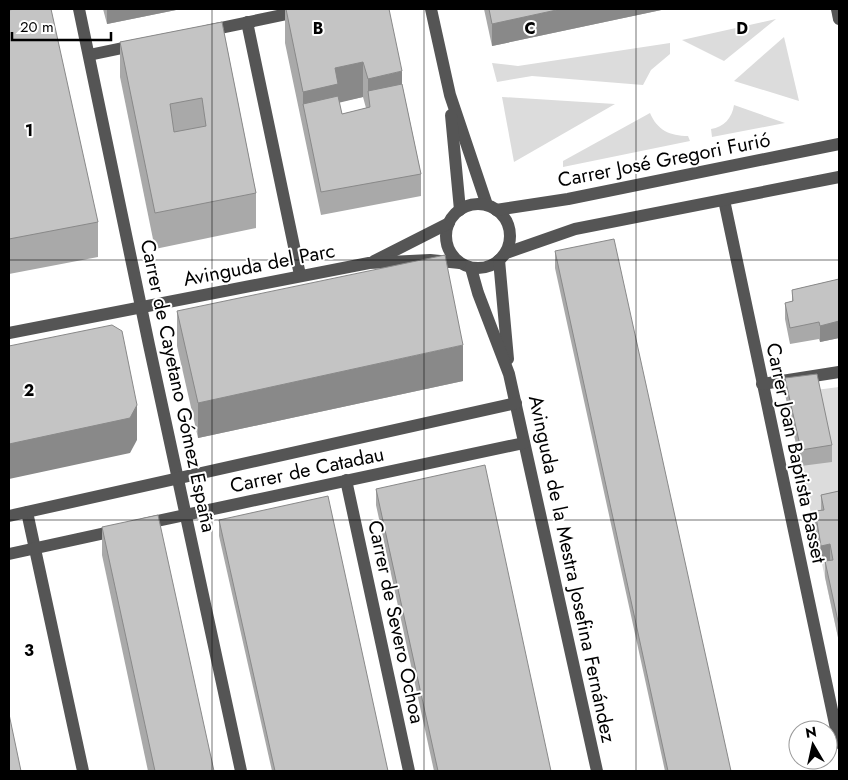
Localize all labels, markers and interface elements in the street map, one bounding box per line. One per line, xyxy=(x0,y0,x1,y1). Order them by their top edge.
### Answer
scale bar xyxy=(12,10,111,42)
text: 20 m xyxy=(20,16,54,38)
text: B xyxy=(313,17,323,40)
text: C xyxy=(524,17,536,40)
text: D xyxy=(736,17,748,40)
text: 1 xyxy=(25,119,33,142)
street label: Carrer José Gregori Furió xyxy=(555,125,773,195)
street label: Avinguda del Parc xyxy=(181,236,337,294)
street label: Carrer de Cayetano Gómez España xyxy=(133,237,223,535)
street label: Carrer Joan Baptista Basset xyxy=(758,340,834,566)
text: 2 xyxy=(24,379,34,402)
street label: Avinguda de la Mestra Josefina Fernández xyxy=(521,393,623,745)
street label: Carrer de Catadau xyxy=(227,440,387,500)
street label: Carrer de Severo Ochoa xyxy=(360,518,432,726)
text: 3 xyxy=(24,639,34,662)
north arrow xyxy=(788,720,838,770)
text: N xyxy=(804,721,818,743)

